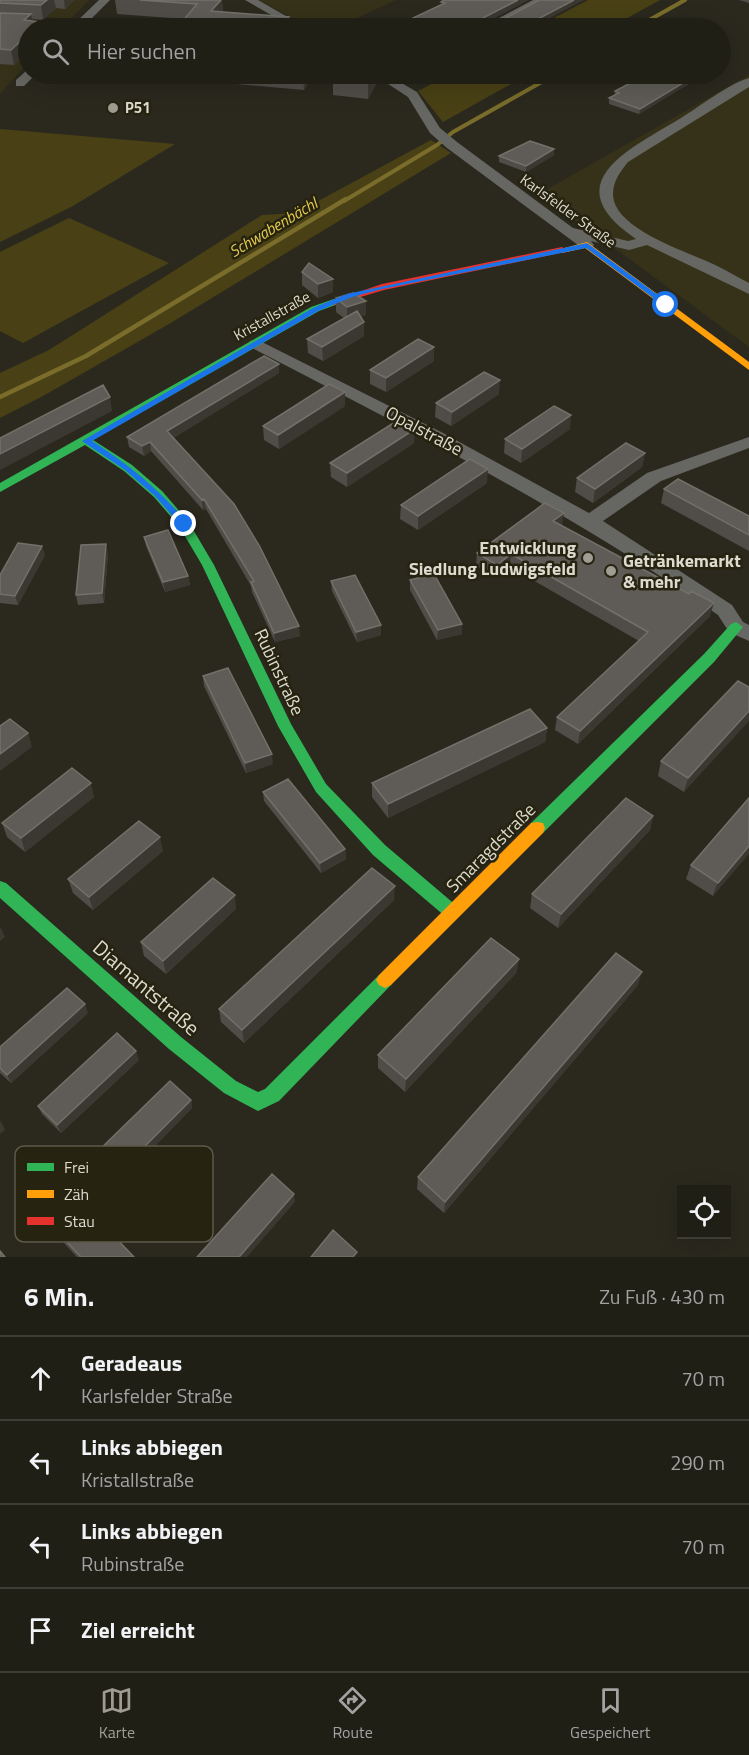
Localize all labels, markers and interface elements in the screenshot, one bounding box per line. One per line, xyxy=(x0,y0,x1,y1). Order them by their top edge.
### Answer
search box xyxy=(18,18,731,84)
text: Hier suchen xyxy=(87,34,196,68)
icon: search xyxy=(39,35,72,68)
place label: P51 xyxy=(125,96,151,119)
marker: P51 xyxy=(106,101,120,115)
street label: Karlsfelder Straße xyxy=(516,168,621,253)
water label: Schwabenbächl xyxy=(224,190,323,263)
street label: Kristallstraße xyxy=(229,285,314,346)
route start xyxy=(652,291,678,317)
street label: Opalstraße xyxy=(381,399,468,462)
route end xyxy=(170,510,196,536)
place label: Entwicklung Siedlung Ludwigsfeld xyxy=(409,534,576,582)
place label: Getränkemarkt & mehr xyxy=(623,547,741,595)
marker: Entwicklung Siedlung Ludwigsfeld xyxy=(581,551,595,565)
marker: Getränkemarkt & mehr xyxy=(604,564,618,578)
street label: Rubinstraße xyxy=(248,624,311,720)
street label: Smaragdstraße xyxy=(440,797,542,899)
street label: Diamantstraße xyxy=(86,932,207,1043)
legend xyxy=(15,1146,213,1242)
text: Frei xyxy=(64,1155,89,1179)
text: Zäh xyxy=(64,1182,89,1206)
map controls xyxy=(677,1185,731,1239)
button: locate xyxy=(677,1185,731,1239)
text: Stau xyxy=(64,1209,95,1233)
text: 6 Min. xyxy=(24,1277,94,1316)
text: Zu Fuß · 430 m xyxy=(599,1281,725,1312)
text: Geradeaus xyxy=(81,1346,182,1380)
icon: ahead xyxy=(24,1362,57,1395)
text: 70 m xyxy=(681,1363,725,1394)
text: Karlsfelder Straße xyxy=(81,1380,233,1411)
text: Links abbiegen xyxy=(81,1430,223,1464)
icon: left xyxy=(24,1446,57,1479)
text: 290 m xyxy=(670,1447,725,1478)
text: Kristallstraße xyxy=(81,1464,194,1495)
text: Links abbiegen xyxy=(81,1514,223,1548)
icon: left xyxy=(24,1530,57,1563)
text: 70 m xyxy=(681,1531,725,1562)
text: Rubinstraße xyxy=(81,1548,184,1579)
text: Ziel erreicht xyxy=(81,1613,195,1647)
icon: arrive xyxy=(24,1614,57,1647)
tab: Karte xyxy=(99,1684,135,1744)
tab: Route xyxy=(332,1684,373,1744)
tab: Gespeichert xyxy=(570,1684,650,1744)

